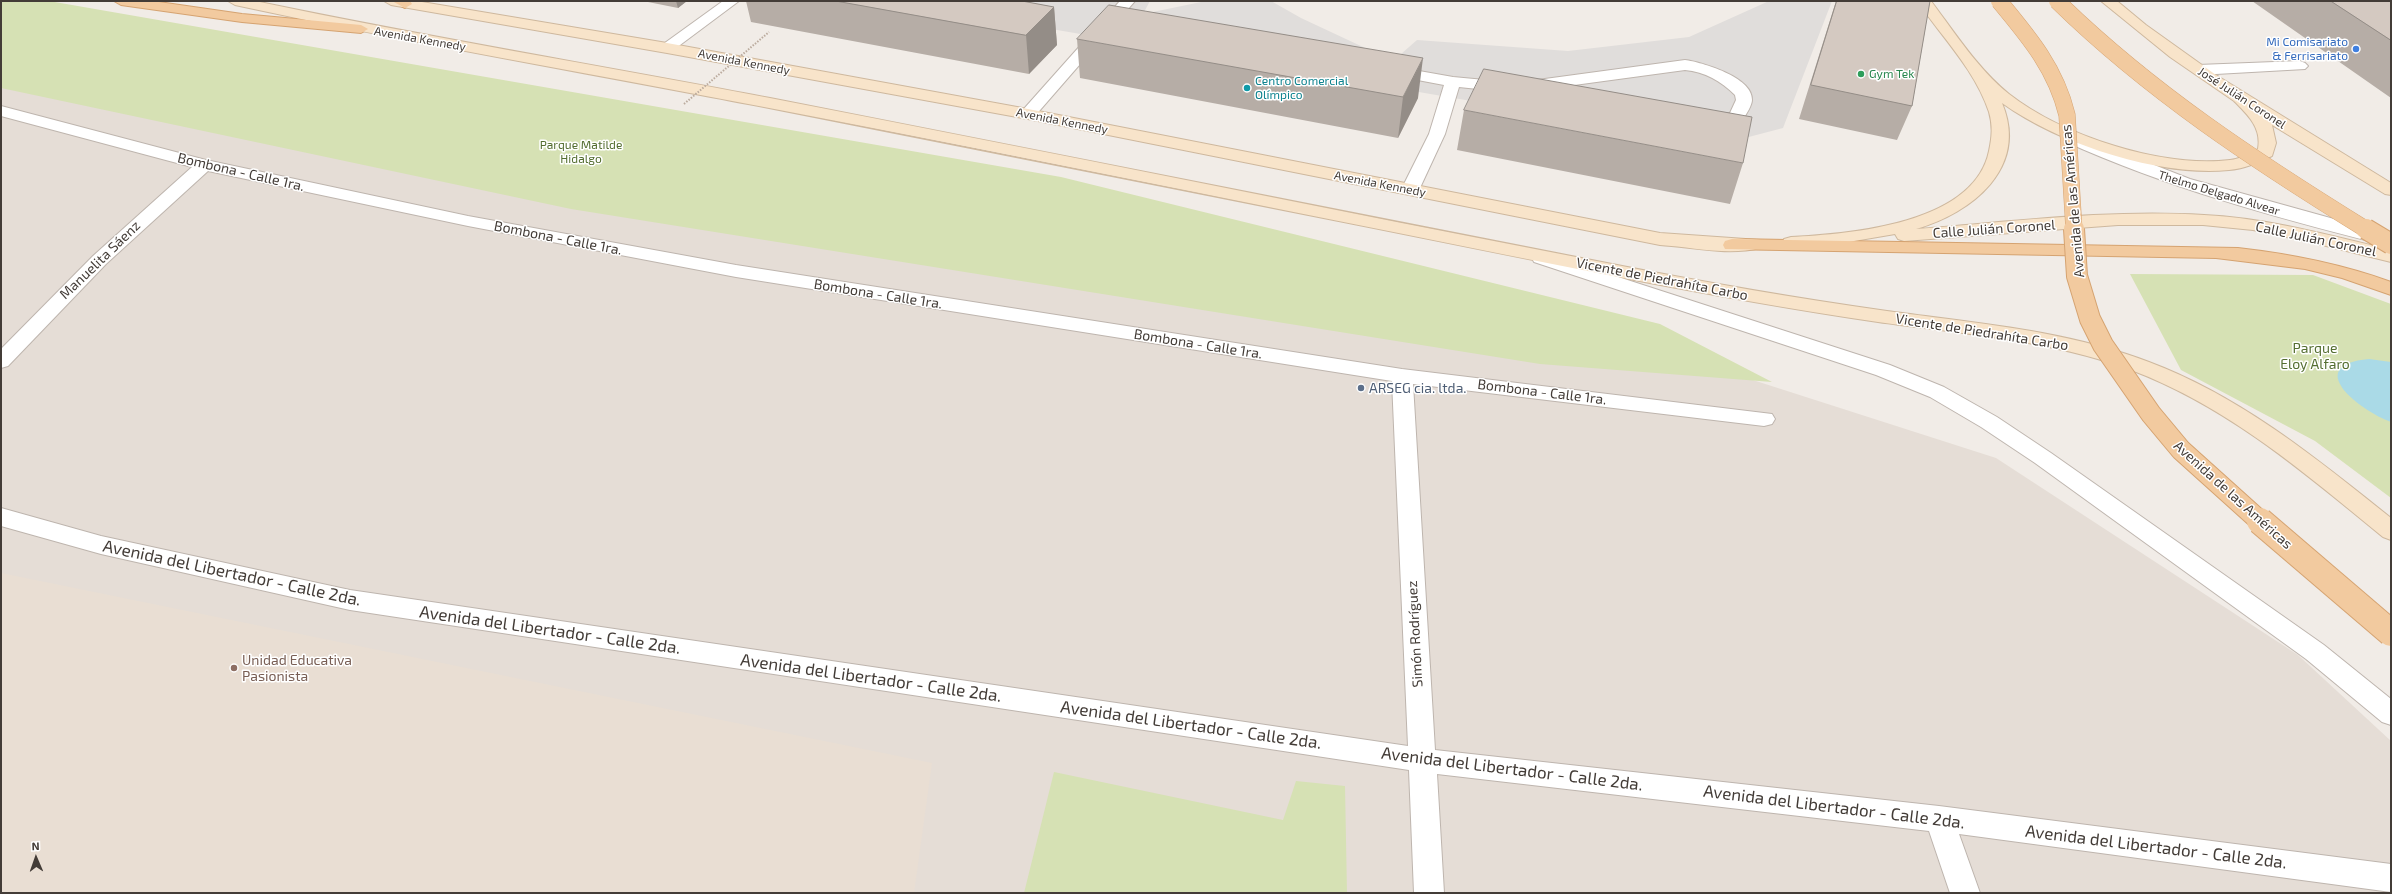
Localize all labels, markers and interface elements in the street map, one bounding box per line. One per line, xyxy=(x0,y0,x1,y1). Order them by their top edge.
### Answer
street label: Avenida Kennedy xyxy=(373,24,467,54)
place label: Mi Comisariato & Ferrisariato xyxy=(2266,35,2348,63)
marker: Mi Comisariato & Ferrisariato xyxy=(2351,44,2361,54)
street label: Avenida Kennedy xyxy=(697,46,791,78)
street label: José Julián Coronel xyxy=(2195,64,2289,132)
place label: Gym Tek xyxy=(1869,67,1914,81)
marker: Gym Tek xyxy=(1856,69,1866,79)
place label: Centro Comercial Olímpico xyxy=(1255,74,1348,102)
marker: Centro Comercial Olímpico xyxy=(1242,83,1252,93)
street label: Avenida Kennedy xyxy=(1015,105,1109,137)
street label: Avenida de las Américas xyxy=(2058,124,2088,278)
park label: Parque Matilde Hidalgo xyxy=(540,138,622,166)
street label: Bombona - Calle 1ra. xyxy=(176,149,306,195)
street label: Avenida Kennedy xyxy=(1333,168,1427,200)
street label: Thelmo Delgado Alvear xyxy=(2156,168,2282,218)
street label: Calle Julián Coronel xyxy=(1932,216,2056,242)
street label: Manuelita Sáenz xyxy=(56,217,144,303)
street label: Bombona - Calle 1ra. xyxy=(493,217,623,259)
street label: Calle Julián Coronel xyxy=(2254,218,2378,260)
street label: Vicente de Piedrahíta Carbo xyxy=(1575,254,1749,304)
street label: Bombona - Calle 1ra. xyxy=(813,276,943,312)
street label: Vicente de Piedrahíta Carbo xyxy=(1894,310,2070,354)
street label: Bombona - Calle 1ra. xyxy=(1133,326,1263,362)
park label: Parque Eloy Alfaro xyxy=(2280,340,2350,372)
street label: Bombona - Calle 1ra. xyxy=(1477,376,1607,408)
place label: ARSEG cia. ltda. xyxy=(1369,380,1467,396)
marker: ARSEG cia. ltda. xyxy=(1356,383,1366,393)
street label: Avenida de las Américas xyxy=(2170,437,2296,553)
street label: Avenida del Libertador - Calle 2da. xyxy=(101,536,363,610)
street label: Simón Rodríguez xyxy=(1404,580,1426,688)
street label: Avenida del Libertador - Calle 2da. xyxy=(418,602,682,658)
street label: Avenida del Libertador - Calle 2da. xyxy=(739,650,1003,706)
place label: Unidad Educativa Pasionista xyxy=(242,652,352,684)
marker: Unidad Educativa Pasionista xyxy=(229,663,239,673)
street label: Avenida del Libertador - Calle 2da. xyxy=(1059,697,1323,753)
street label: Avenida del Libertador - Calle 2da. xyxy=(1380,743,1644,795)
street label: Avenida del Libertador - Calle 2da. xyxy=(1702,781,1966,833)
street label: Avenida del Libertador - Calle 2da. xyxy=(2024,821,2288,873)
north arrow xyxy=(16,838,56,878)
text: N xyxy=(31,839,40,852)

